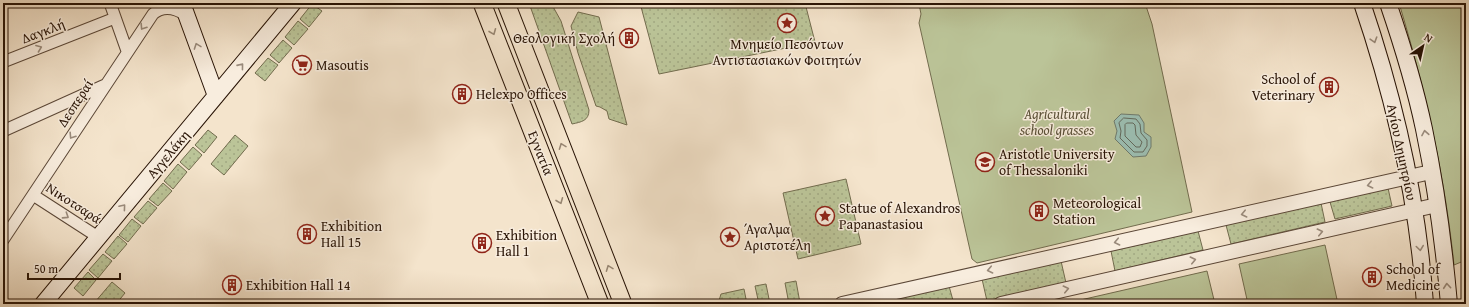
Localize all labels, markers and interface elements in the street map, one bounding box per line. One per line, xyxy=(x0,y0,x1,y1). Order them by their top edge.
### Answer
place icon: Μνημείο Πεσόντων Αντιστασιακών Φοιτητών xyxy=(776,12,798,34)
street label: Δαγκλή xyxy=(18,14,68,48)
one-way arrow xyxy=(140,23,148,30)
north arrow xyxy=(1403,26,1443,66)
building icon: Θεολογική Σχολή xyxy=(618,27,640,49)
one-way arrow xyxy=(489,28,497,35)
place label: Θεολογική Σχολή xyxy=(513,28,615,48)
text: N xyxy=(1421,29,1437,47)
place label: Μνημείο Πεσόντων Αντιστασιακών Φοιτητών xyxy=(712,34,862,70)
one-way arrow xyxy=(1369,36,1378,43)
one-way arrow xyxy=(194,43,202,50)
one-way arrow xyxy=(35,45,43,53)
supermarket icon: Masoutis xyxy=(291,54,313,76)
place label: Masoutis xyxy=(316,55,369,75)
one-way arrow xyxy=(236,63,243,70)
place label: School of Veterinary xyxy=(1252,69,1316,105)
street label: Δεσπεραί xyxy=(52,75,98,131)
building icon: School of Veterinary xyxy=(1318,76,1340,98)
building icon: Helexpo Offices xyxy=(451,83,473,105)
place label: Helexpo Offices xyxy=(476,84,567,104)
street label: Αγίου Δημητρίου xyxy=(1382,102,1422,202)
park label: Agricultural school grasses xyxy=(1019,104,1094,140)
street label: Αγγελάκη xyxy=(142,125,194,183)
street label: Εγνατία xyxy=(523,128,559,179)
one-way arrow xyxy=(1421,130,1429,136)
one-way arrow xyxy=(69,132,76,139)
one-way arrow xyxy=(558,143,566,150)
place label: Aristotle University of Thessaloniki xyxy=(999,144,1115,180)
school or university icon: Aristotle University of Thessaloniki xyxy=(974,151,996,173)
street label: Νικοτσαρά xyxy=(42,178,106,229)
one-way arrow xyxy=(1367,181,1374,189)
place label: Meteorological Station xyxy=(1053,193,1141,229)
one-way arrow xyxy=(555,197,563,205)
place label: Statue of Alexandros Papanastasiou xyxy=(839,198,960,234)
building icon: Meteorological Station xyxy=(1028,200,1050,222)
one-way arrow xyxy=(119,204,126,211)
place icon: Statue of Alexandros Papanastasiou xyxy=(814,205,836,227)
one-way arrow xyxy=(1240,210,1247,218)
one-way arrow xyxy=(61,211,68,218)
place label: Exhibition Hall 15 xyxy=(321,216,382,252)
place label: Άγαλμα Αριστοτέλη xyxy=(744,219,811,255)
building icon: Exhibition Hall 15 xyxy=(296,223,318,245)
place label: Exhibition Hall 1 xyxy=(496,225,557,261)
place icon: Άγαλμα Αριστοτέλη xyxy=(719,226,741,248)
one-way arrow xyxy=(1316,228,1323,236)
building icon: Exhibition Hall 1 xyxy=(471,232,493,254)
one-way arrow xyxy=(1114,238,1120,246)
one-way arrow xyxy=(1415,245,1424,251)
scale bar xyxy=(28,255,120,281)
one-way arrow xyxy=(1190,257,1196,265)
place label: School of Medicine xyxy=(1386,259,1441,295)
text: 50 m xyxy=(34,260,58,277)
one-way arrow xyxy=(606,264,614,271)
one-way arrow xyxy=(987,266,993,274)
building icon: School of Medicine xyxy=(1361,266,1383,288)
building icon: Exhibition Hall 14 xyxy=(221,274,243,296)
place label: Exhibition Hall 14 xyxy=(246,275,351,295)
one-way arrow xyxy=(1443,283,1452,289)
one-way arrow xyxy=(1062,285,1069,294)

